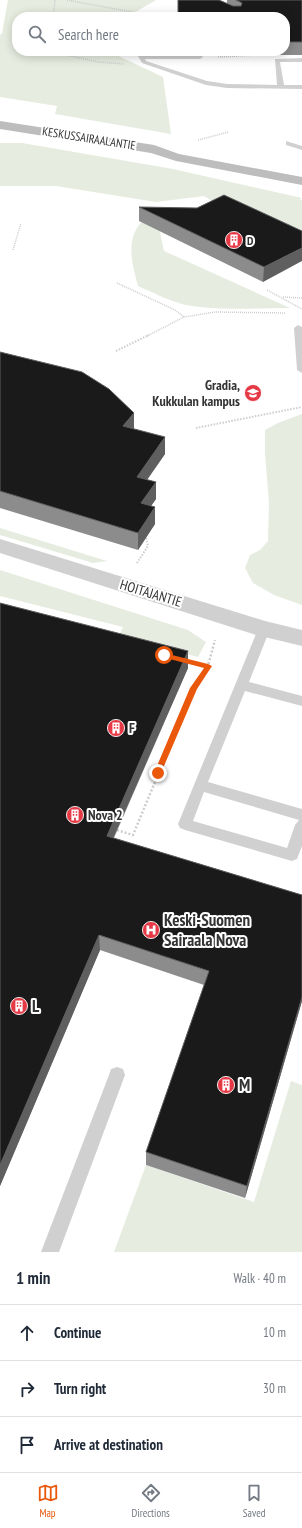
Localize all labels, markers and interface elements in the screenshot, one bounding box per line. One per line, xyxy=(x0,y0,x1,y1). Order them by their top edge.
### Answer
search box xyxy=(12,12,290,56)
icon: search xyxy=(26,23,48,45)
text: Search here xyxy=(58,25,119,44)
street label: KESKUSSAIRAALANTIE xyxy=(41,123,137,153)
building icon: D xyxy=(224,230,244,250)
place label: D xyxy=(247,233,254,248)
place label: Gradia, Kukkulan kampus xyxy=(152,376,240,410)
school or university icon: Gradia, Kukkulan kampus xyxy=(243,383,263,403)
street label: HOITAJANTIE xyxy=(118,575,184,611)
route start xyxy=(155,646,173,664)
building icon: F xyxy=(106,718,126,738)
place label: F xyxy=(129,719,135,737)
route end xyxy=(149,764,167,782)
building icon: Nova 2 xyxy=(65,805,85,825)
place label: Nova 2 xyxy=(88,806,123,824)
place label: Keski-Suomen Sairaala Nova xyxy=(164,909,250,951)
hospital icon: Keski-Suomen Sairaala Nova xyxy=(141,920,161,940)
place label: L xyxy=(32,995,40,1017)
building icon: L xyxy=(9,996,29,1016)
place label: M xyxy=(239,1074,250,1096)
building icon: M xyxy=(216,1075,236,1095)
text: 1 min xyxy=(16,1267,50,1289)
text: Walk · 40 m xyxy=(234,1270,286,1287)
icon: ahead xyxy=(16,1322,38,1344)
text: Continue xyxy=(54,1323,101,1342)
text: 10 m xyxy=(263,1324,286,1341)
icon: right xyxy=(16,1378,38,1400)
text: Turn right xyxy=(54,1379,106,1398)
text: 30 m xyxy=(263,1380,286,1397)
icon: arrive xyxy=(16,1434,38,1456)
text: Arrive at destination xyxy=(54,1435,163,1454)
tab: Map xyxy=(37,1482,59,1520)
tab: Directions xyxy=(132,1482,170,1520)
tab: Saved xyxy=(243,1482,265,1520)

